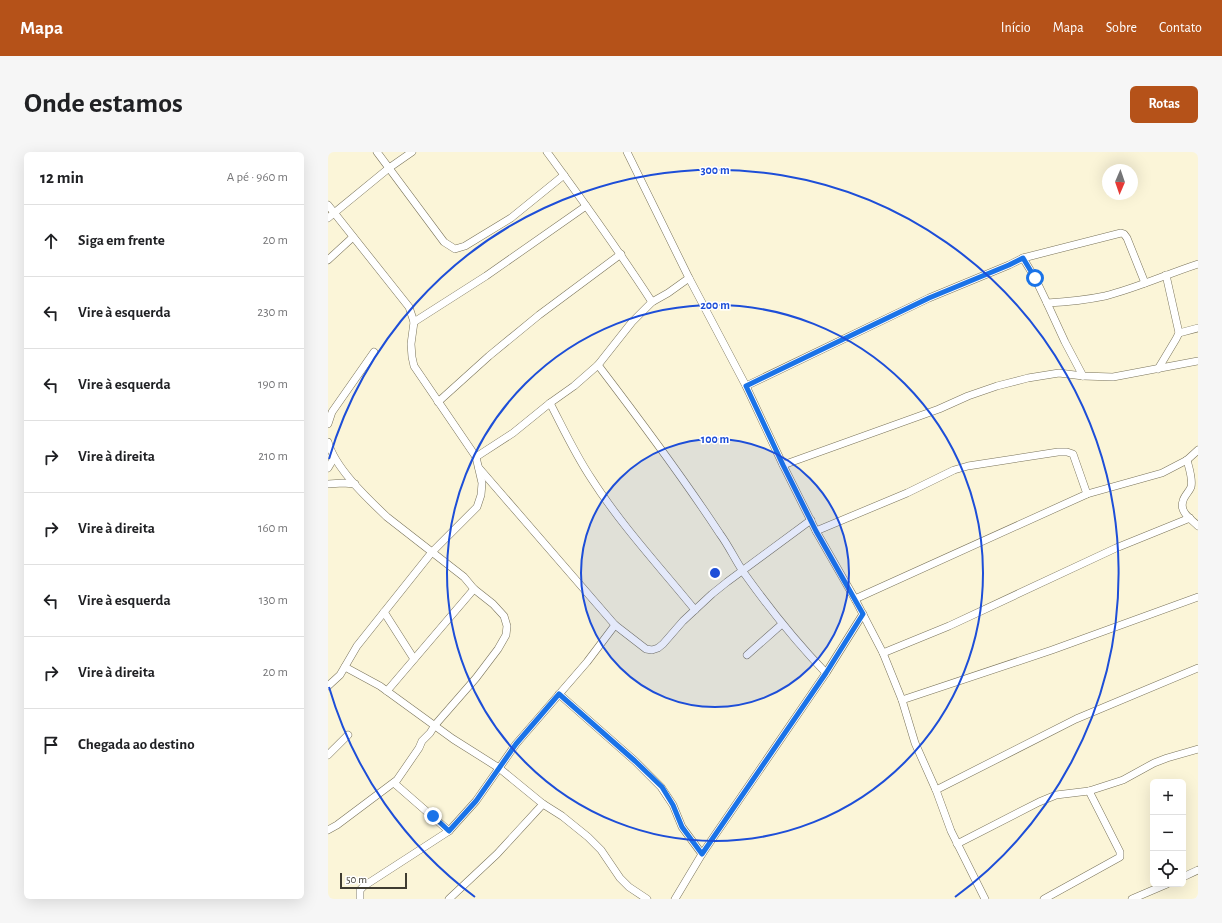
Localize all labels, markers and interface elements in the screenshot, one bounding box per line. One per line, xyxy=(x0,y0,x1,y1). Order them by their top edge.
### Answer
text: Mapa xyxy=(20,19,63,38)
text: Início xyxy=(1001,21,1031,35)
text: Mapa xyxy=(1053,21,1084,35)
text: Sobre xyxy=(1106,21,1137,35)
text: Contato xyxy=(1159,21,1202,35)
button: Rotas xyxy=(1130,86,1198,123)
text: Onde estamos xyxy=(24,90,183,118)
text: 300 m xyxy=(700,164,730,176)
north arrow xyxy=(1102,164,1138,200)
text: 12 min xyxy=(40,169,84,186)
text: A pé · 960 m xyxy=(227,171,288,184)
icon: ahead xyxy=(40,230,62,252)
text: Siga em frente xyxy=(78,233,165,248)
text: 20 m xyxy=(263,234,288,247)
route start xyxy=(1026,269,1044,287)
text: 200 m xyxy=(700,299,730,311)
icon: left xyxy=(40,302,62,324)
text: Vire à esquerda xyxy=(78,305,171,320)
text: 230 m xyxy=(257,306,288,319)
icon: left xyxy=(40,374,62,396)
text: Vire à esquerda xyxy=(78,377,171,392)
text: 190 m xyxy=(258,378,288,391)
text: 100 m xyxy=(701,433,729,445)
icon: right xyxy=(40,446,62,468)
text: Vire à direita xyxy=(78,449,155,464)
text: 210 m xyxy=(258,450,288,463)
icon: right xyxy=(40,518,62,540)
text: Vire à direita xyxy=(78,521,155,536)
text: 160 m xyxy=(258,522,288,535)
centre of rings xyxy=(708,566,722,580)
icon: left xyxy=(40,590,62,612)
text: Vire à esquerda xyxy=(78,593,171,608)
text: 130 m xyxy=(259,594,288,607)
icon: right xyxy=(40,662,62,684)
text: Vire à direita xyxy=(78,665,155,680)
text: 20 m xyxy=(263,666,288,679)
icon: arrive xyxy=(40,734,62,756)
text: Chegada ao destino xyxy=(78,737,195,752)
map controls xyxy=(1150,779,1186,887)
button: + xyxy=(1150,779,1186,815)
route end xyxy=(424,807,442,825)
button: − xyxy=(1150,815,1186,851)
button: locate xyxy=(1150,851,1186,887)
scale bar xyxy=(340,871,407,890)
text: 50 m xyxy=(346,874,367,885)

